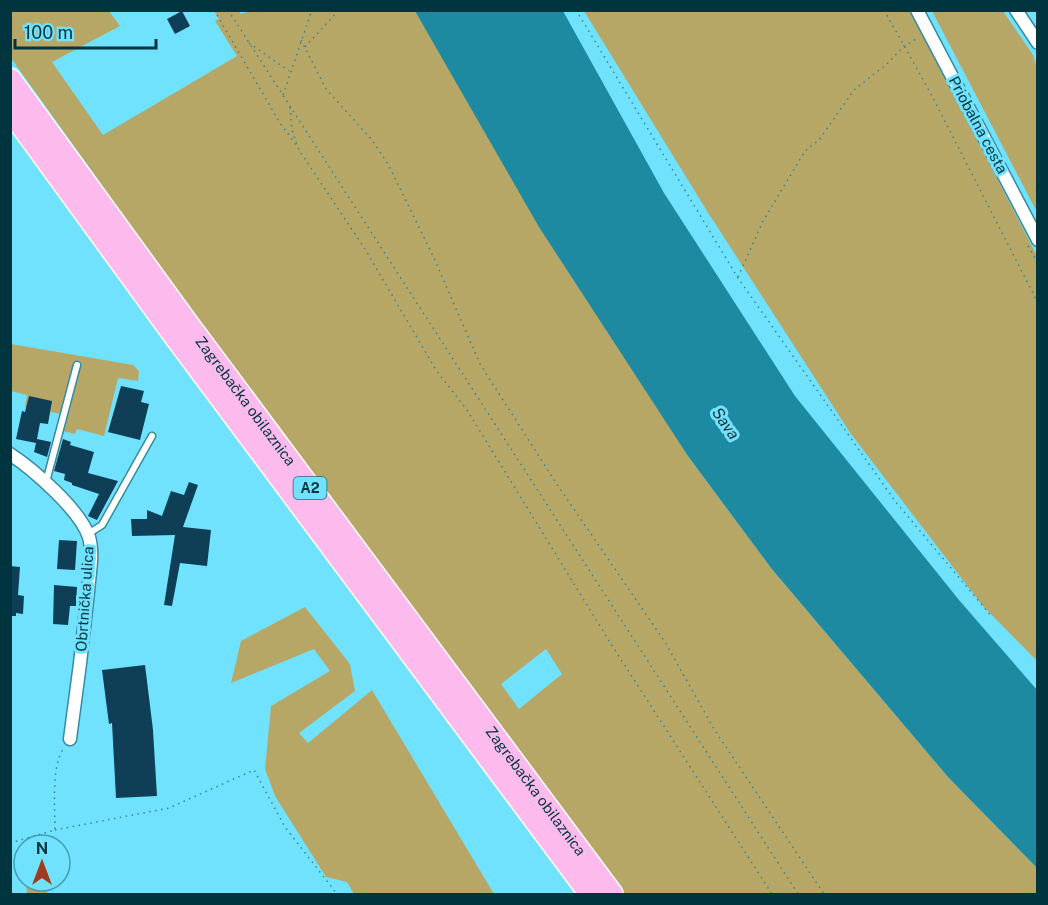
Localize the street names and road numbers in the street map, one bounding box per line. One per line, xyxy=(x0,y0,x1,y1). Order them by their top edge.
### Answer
street label: Priobalna cesta xyxy=(946,73,1011,176)
street label: Zagrebačka obilaznica xyxy=(192,333,299,469)
road number: A2 xyxy=(294,477,326,499)
street label: Obrtnička ulica xyxy=(72,546,97,652)
street label: Zagrebačka obilaznica xyxy=(482,723,589,859)

